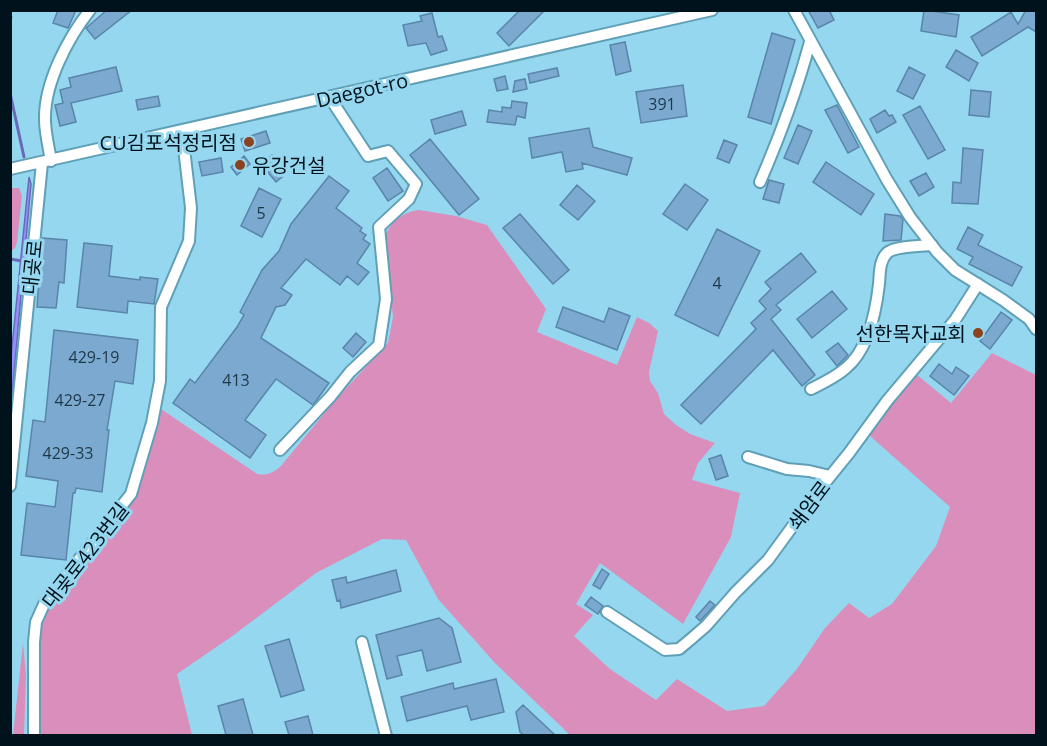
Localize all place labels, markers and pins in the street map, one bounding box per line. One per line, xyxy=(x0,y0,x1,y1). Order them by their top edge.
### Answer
place label: CU김포석정리점 xyxy=(99,129,237,156)
marker: CU김포석정리점 xyxy=(242,135,256,149)
place label: 유강건설 xyxy=(252,152,326,179)
marker: 유강건설 xyxy=(233,158,247,172)
place label: 선한목자교회 xyxy=(856,320,966,347)
marker: 선한목자교회 xyxy=(971,326,985,340)

